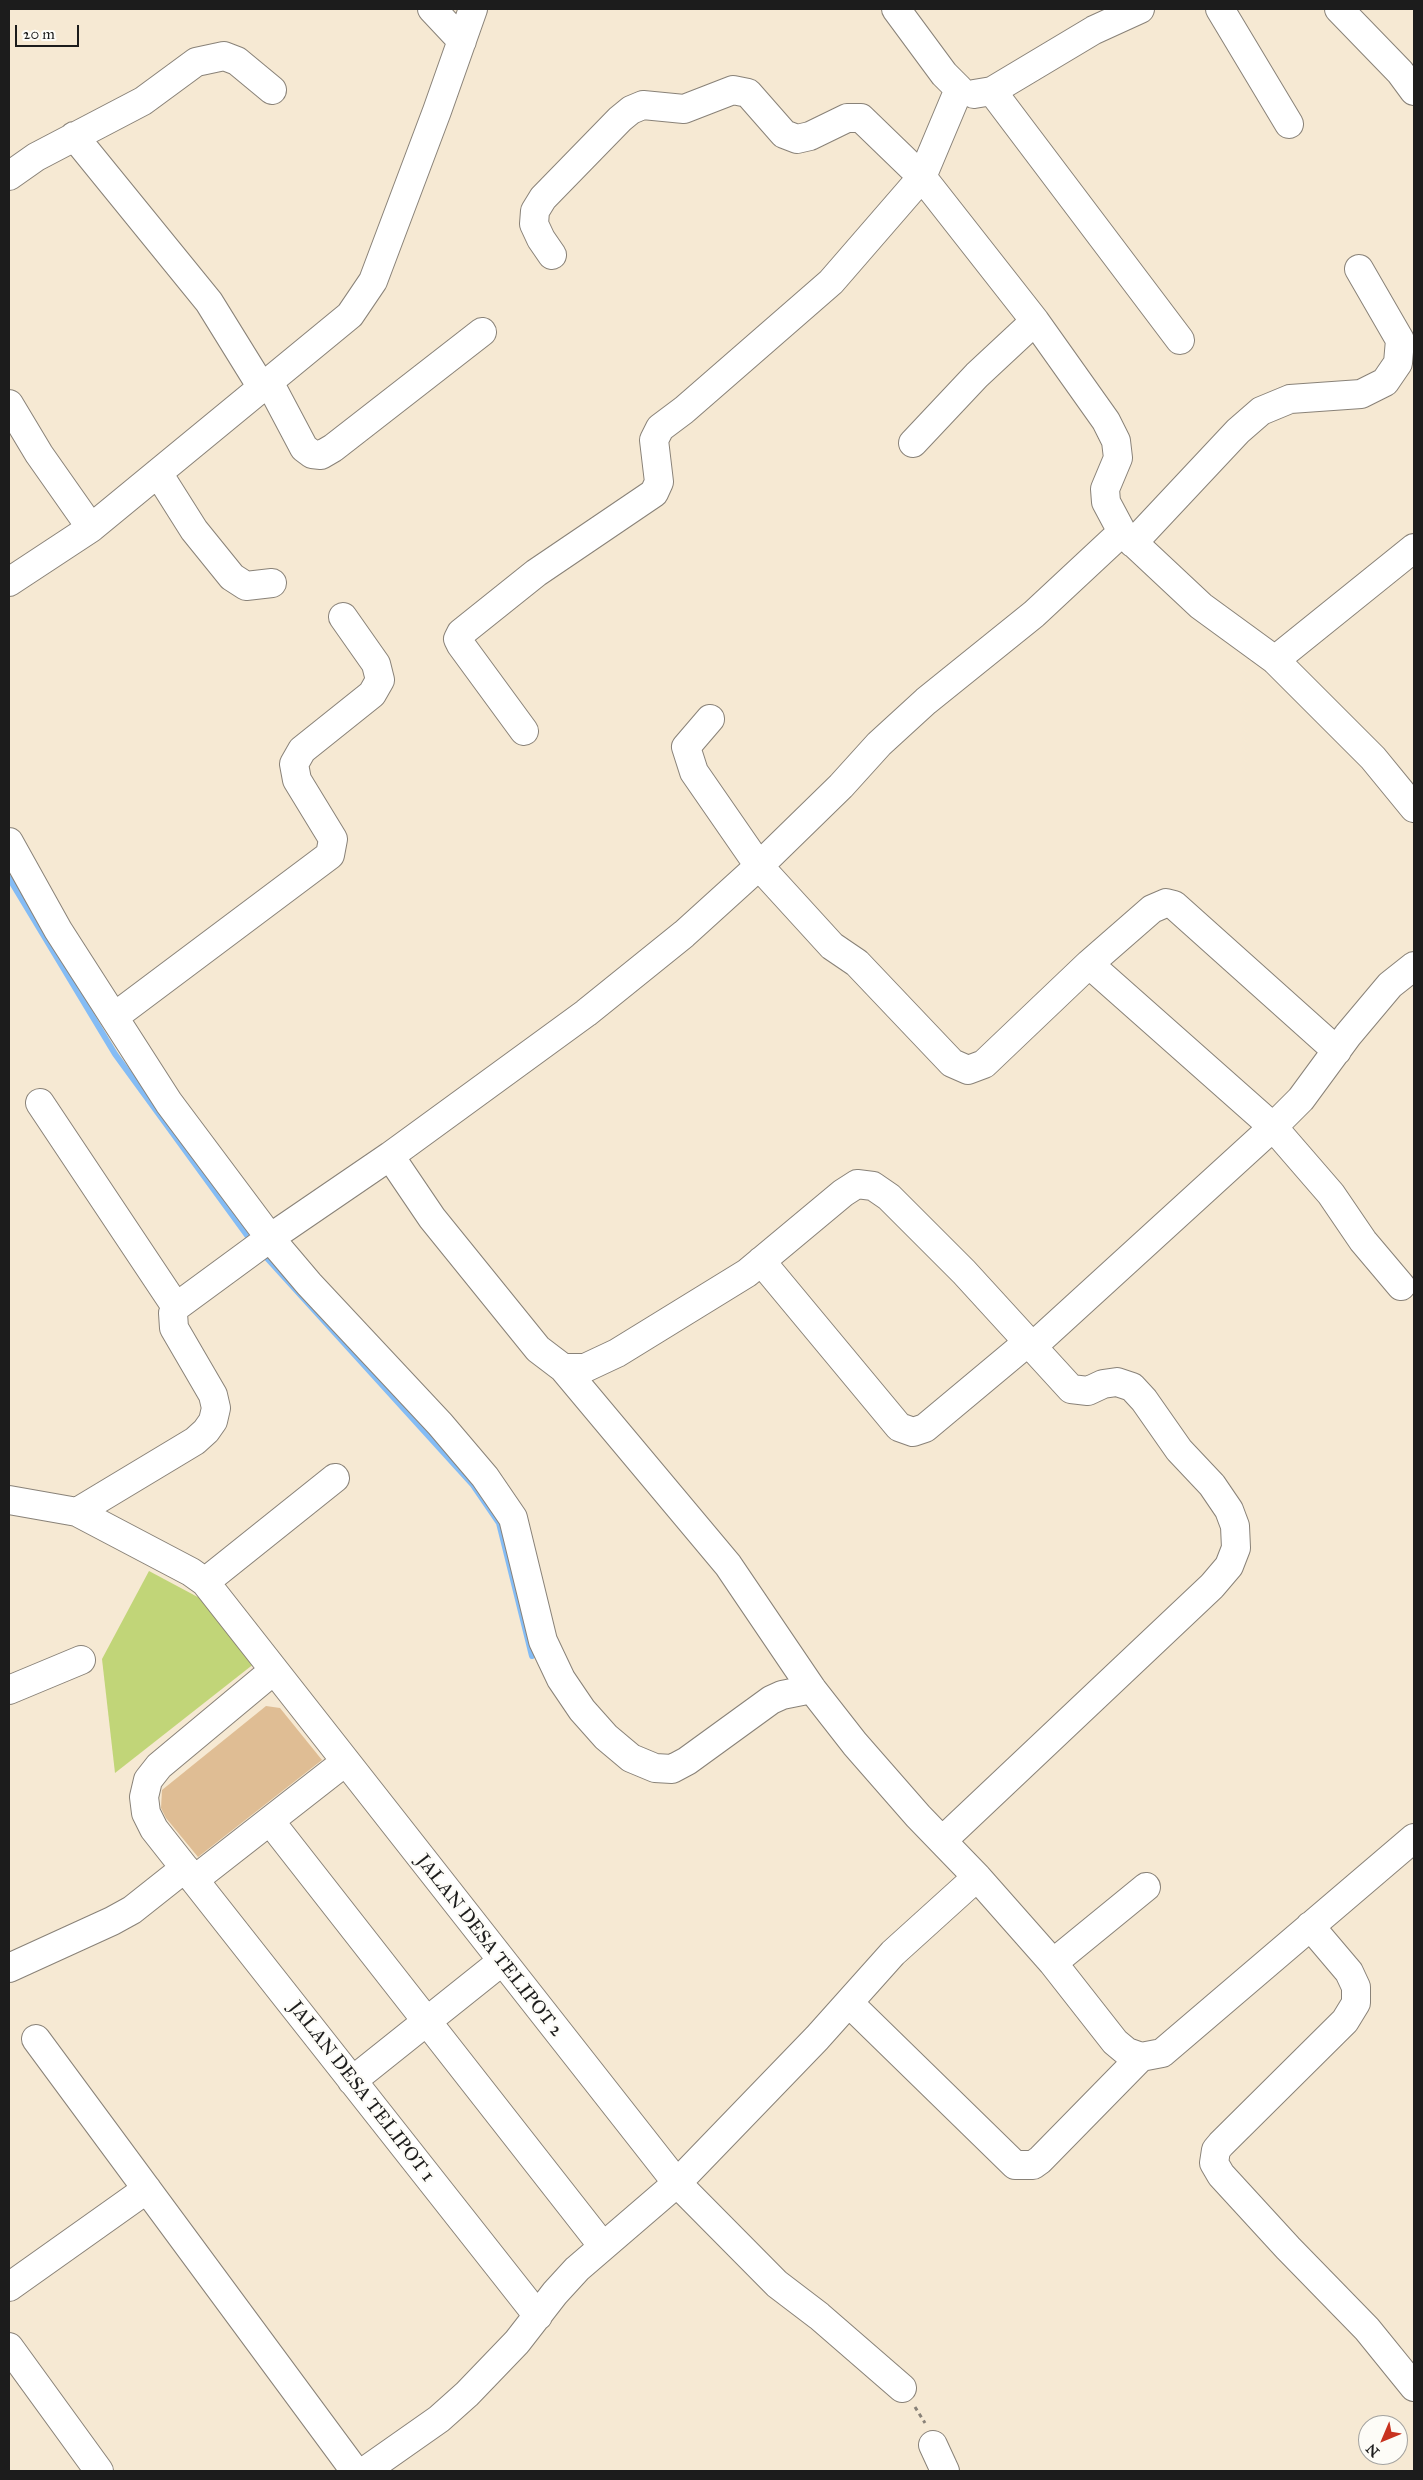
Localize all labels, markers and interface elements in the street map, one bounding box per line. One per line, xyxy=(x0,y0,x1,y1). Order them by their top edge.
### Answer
scale bar xyxy=(18,15,81,47)
text: 20 m xyxy=(23,25,55,43)
street label: JALAN DESA TELIPOT 2 xyxy=(411,1850,567,2042)
street label: JALAN DESA TELIPOT 1 xyxy=(283,1997,439,2187)
north arrow xyxy=(1358,2415,1408,2465)
text: N xyxy=(1363,2440,1383,2460)

